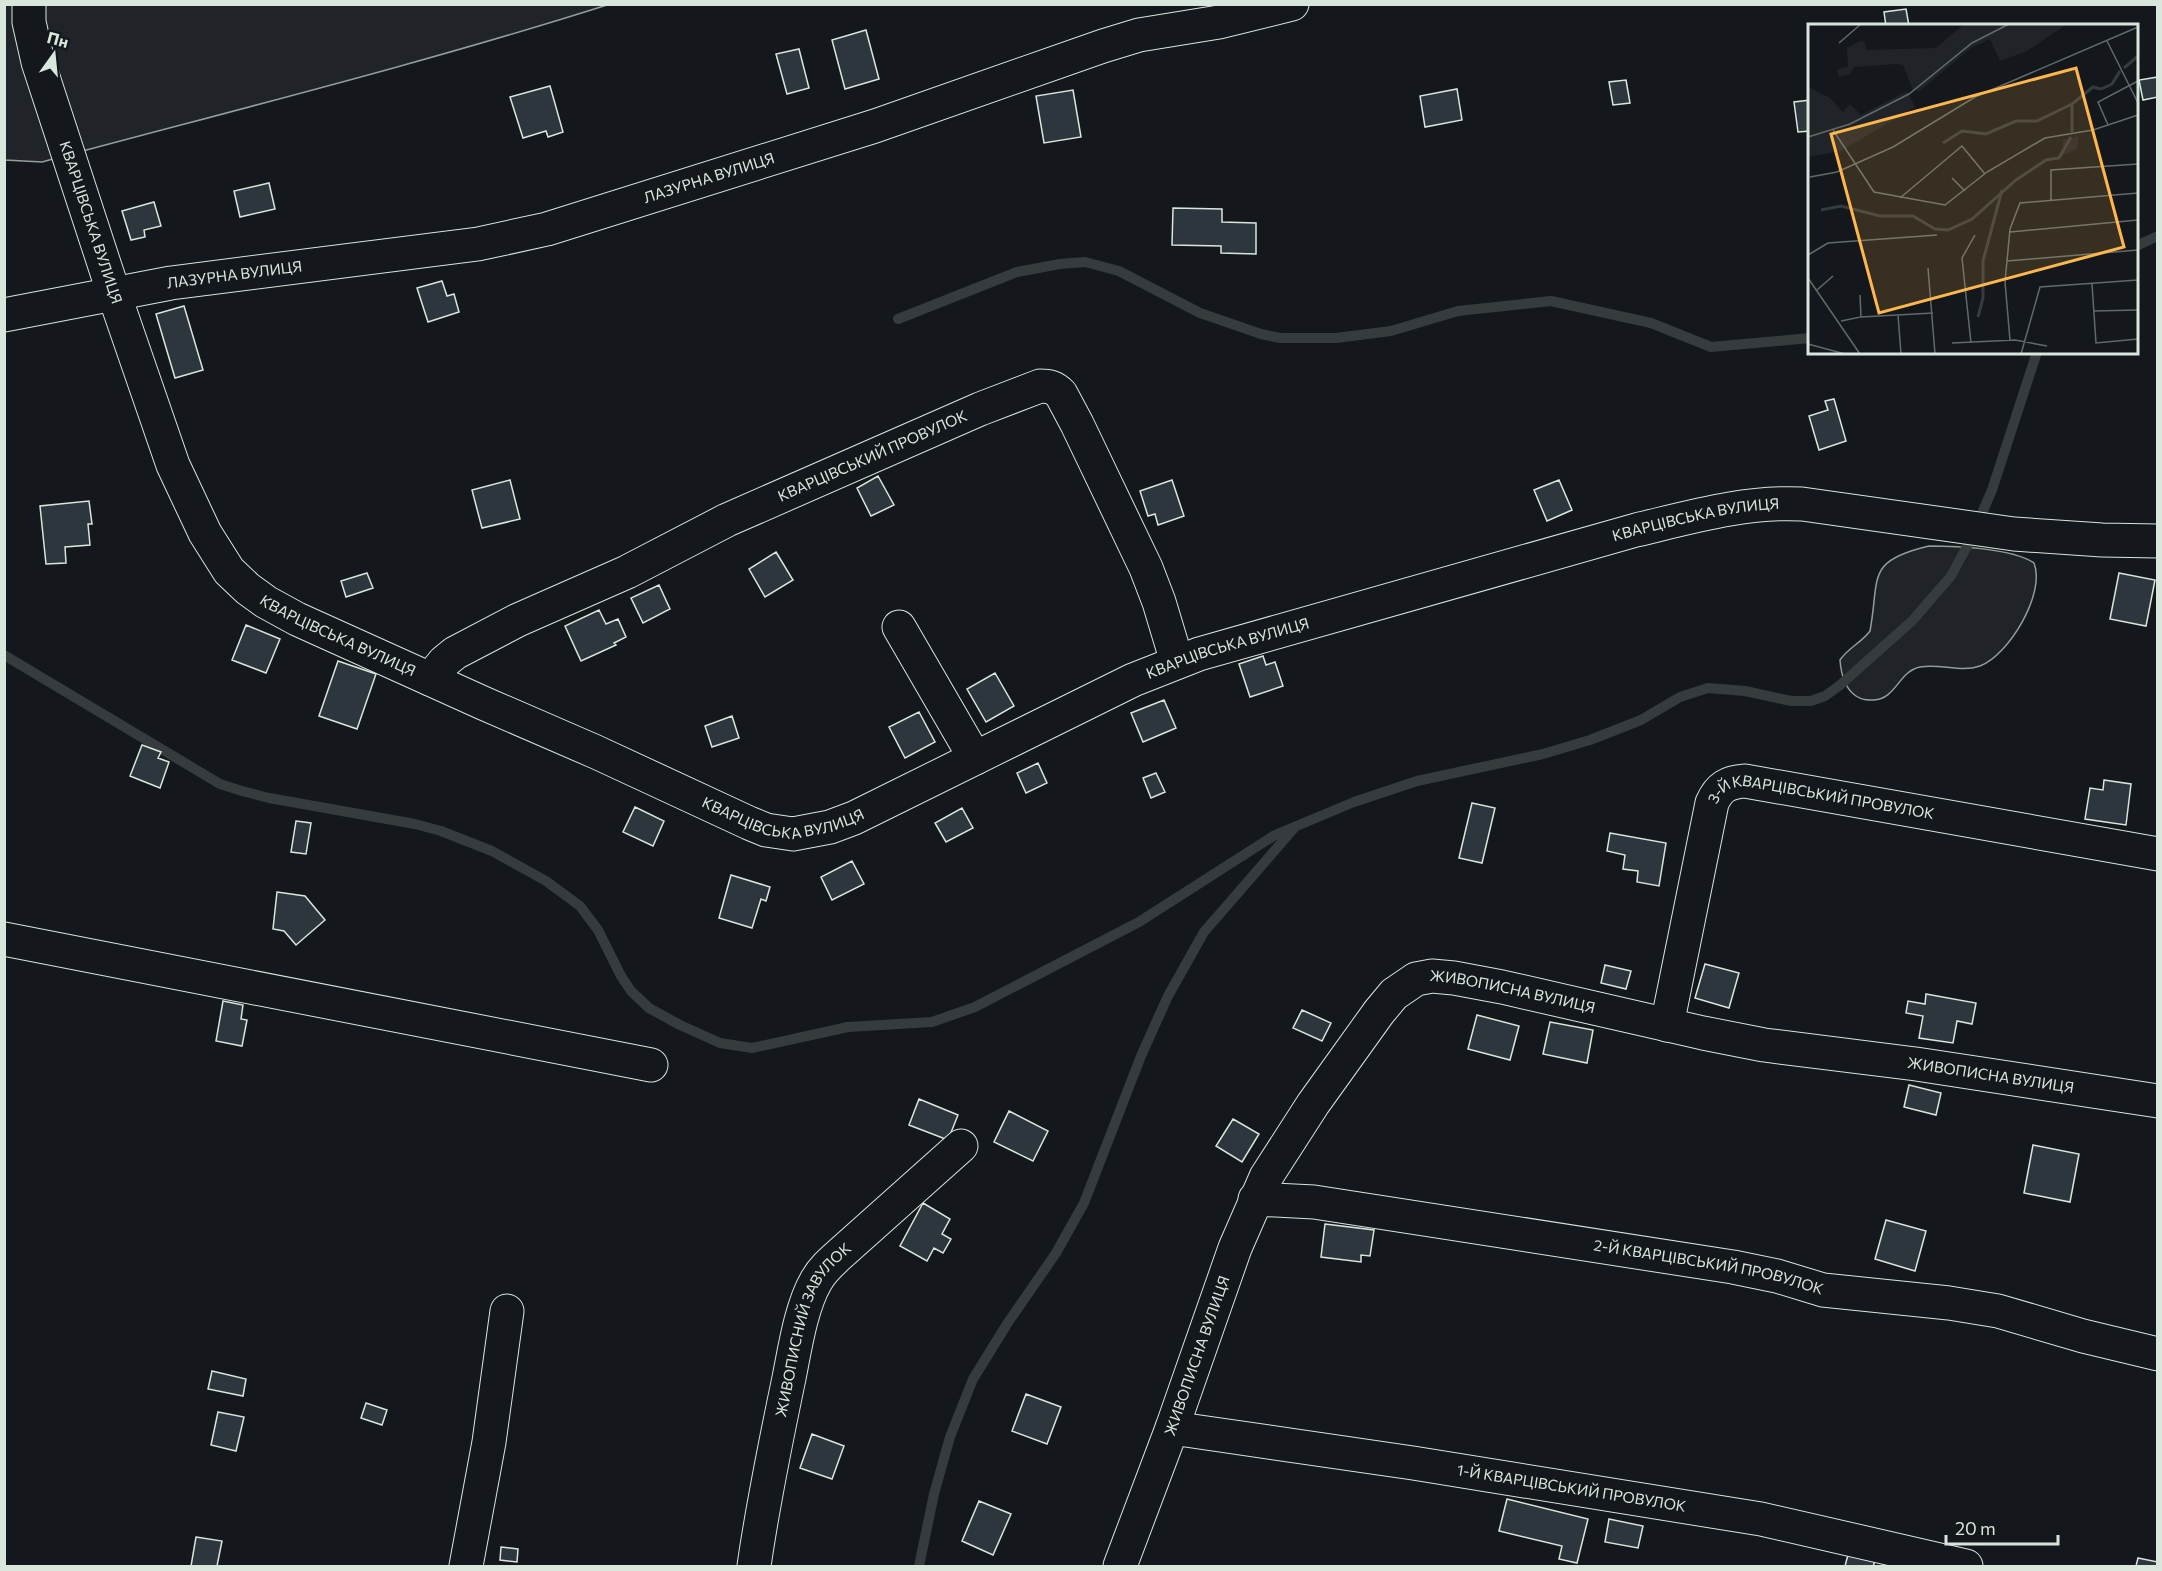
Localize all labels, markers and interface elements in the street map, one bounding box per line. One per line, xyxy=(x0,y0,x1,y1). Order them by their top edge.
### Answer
north arrow xyxy=(24,24,84,84)
inset map xyxy=(1808,24,2138,354)
text: Пн xyxy=(45,27,71,51)
street label: КВАРЦІВСЬКА ВУЛИЦЯ xyxy=(57,139,127,306)
street label: ЛАЗУРНА ВУЛИЦЯ xyxy=(641,148,777,206)
street label: ЛАЗУРНА ВУЛИЦЯ xyxy=(166,256,303,291)
street label: КВАРЦІВСЬКИЙ ПРОВУЛОК xyxy=(775,406,969,505)
street label: КВАРЦІВСЬКА ВУЛИЦЯ xyxy=(1610,494,1780,544)
street label: КВАРЦІВСЬКА ВУЛИЦЯ xyxy=(257,591,419,679)
street label: КВАРЦІВСЬКА ВУЛИЦЯ xyxy=(1143,613,1311,682)
text: 3-Й КВАРЦІВСЬКИЙ ПРОВУЛОК xyxy=(1703,771,1936,822)
street label: КВАРЦІВСЬКА ВУЛИЦЯ xyxy=(699,793,867,842)
street label: 3-Й КВАРЦІВСЬКИЙ ПРОВУЛОК xyxy=(1709,802,1943,824)
street label: ЖИВОПИСНА ВУЛИЦЯ xyxy=(1429,966,1597,1016)
street label: ЖИВОПИСНА ВУЛИЦЯ xyxy=(1906,1053,2075,1096)
street label: 2-Й КВАРЦІВСЬКИЙ ПРОВУЛОК xyxy=(1592,1236,1826,1298)
street label: ЖИВОПИСНИЙ ЗАВУЛОК xyxy=(771,1239,854,1418)
street label: ЖИВОПИСНА ВУЛИЦЯ xyxy=(1160,1273,1233,1438)
street label: 1-Й КВАРЦІВСЬКИЙ ПРОВУЛОК xyxy=(1456,1460,1687,1515)
scale bar xyxy=(1946,1508,2058,1546)
text: 20 m xyxy=(1955,1517,1996,1539)

